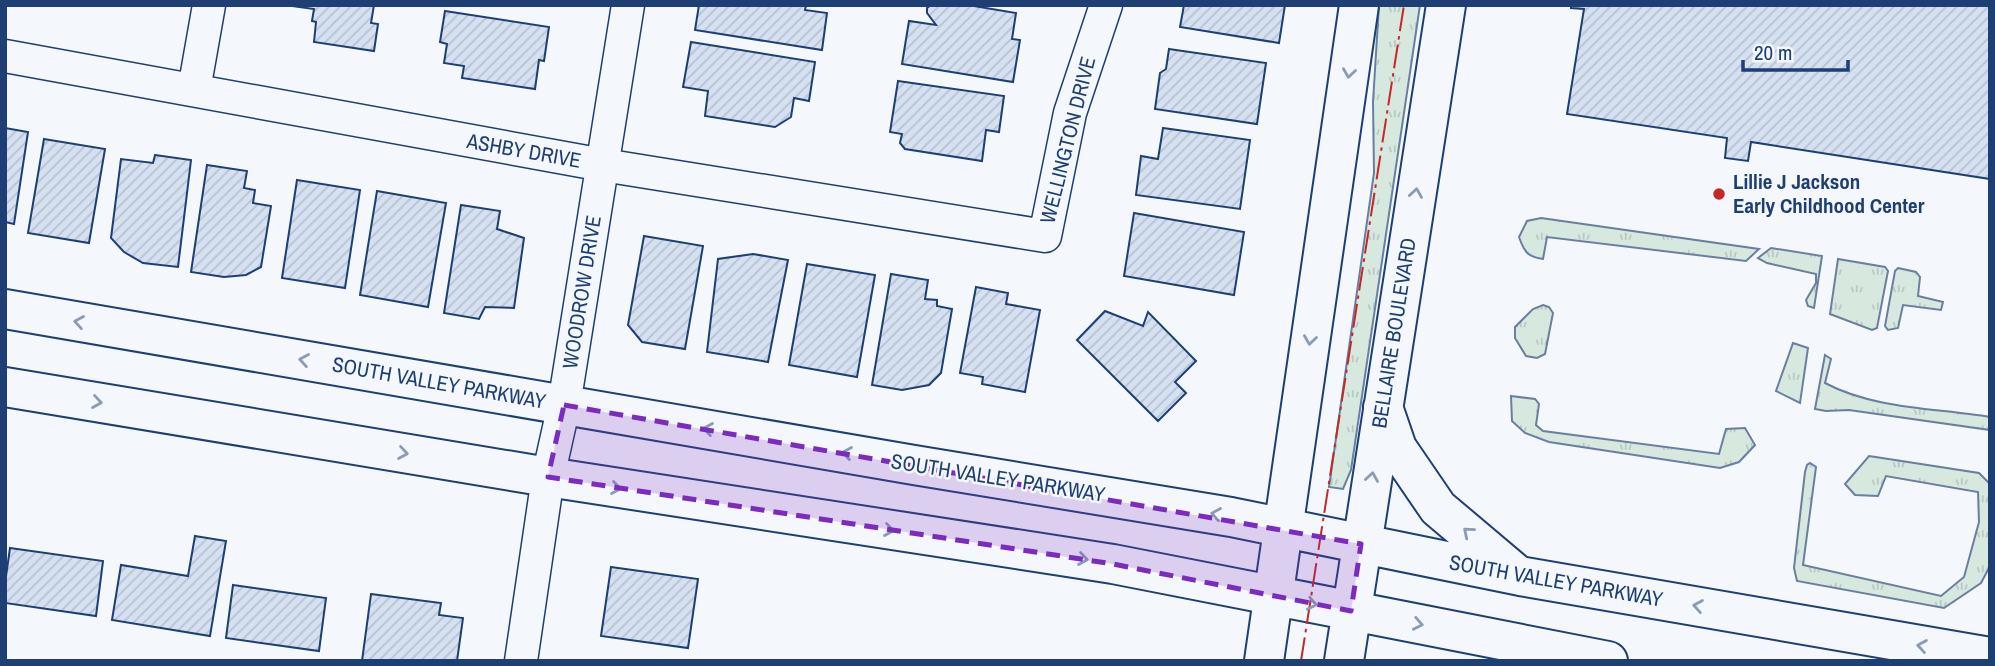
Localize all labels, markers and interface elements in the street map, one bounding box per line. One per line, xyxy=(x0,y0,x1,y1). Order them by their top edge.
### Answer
scale bar xyxy=(1743,28,1848,72)
text: 20 m xyxy=(1754,38,1792,67)
street label: WELLINGTON DRIVE xyxy=(1033,53,1102,226)
one-way arrow xyxy=(1342,67,1357,79)
street label: ASHBY DRIVE xyxy=(464,126,583,175)
place label: Lillie J Jackson Early Childhood Center xyxy=(1733,167,1925,220)
marker: Lillie J Jackson Early Childhood Center xyxy=(1711,186,1727,202)
one-way arrow xyxy=(1408,187,1423,198)
street label: WOODROW DRIVE xyxy=(555,213,608,371)
street label: BELLAIRE BOULEVARD xyxy=(1364,236,1423,430)
one-way arrow xyxy=(74,315,85,330)
one-way arrow xyxy=(1303,334,1318,346)
street label: SOUTH VALLEY PARKWAY xyxy=(330,349,549,416)
one-way arrow xyxy=(298,353,310,368)
one-way arrow xyxy=(91,394,103,409)
one-way arrow xyxy=(702,422,714,437)
one-way arrow xyxy=(397,445,409,460)
one-way arrow xyxy=(841,446,853,461)
street label: SOUTH VALLEY PARKWAY xyxy=(889,446,1108,509)
one-way arrow xyxy=(1364,471,1379,482)
one-way arrow xyxy=(610,480,621,495)
one-way arrow xyxy=(1210,507,1222,522)
one-way arrow xyxy=(883,522,895,537)
one-way arrow xyxy=(1463,528,1476,540)
street label: SOUTH VALLEY PARKWAY xyxy=(1447,547,1666,614)
one-way arrow xyxy=(1077,552,1089,567)
one-way arrow xyxy=(1306,595,1318,610)
one-way arrow xyxy=(1692,599,1704,614)
one-way arrow xyxy=(1412,616,1424,631)
one-way arrow xyxy=(1916,639,1928,654)

